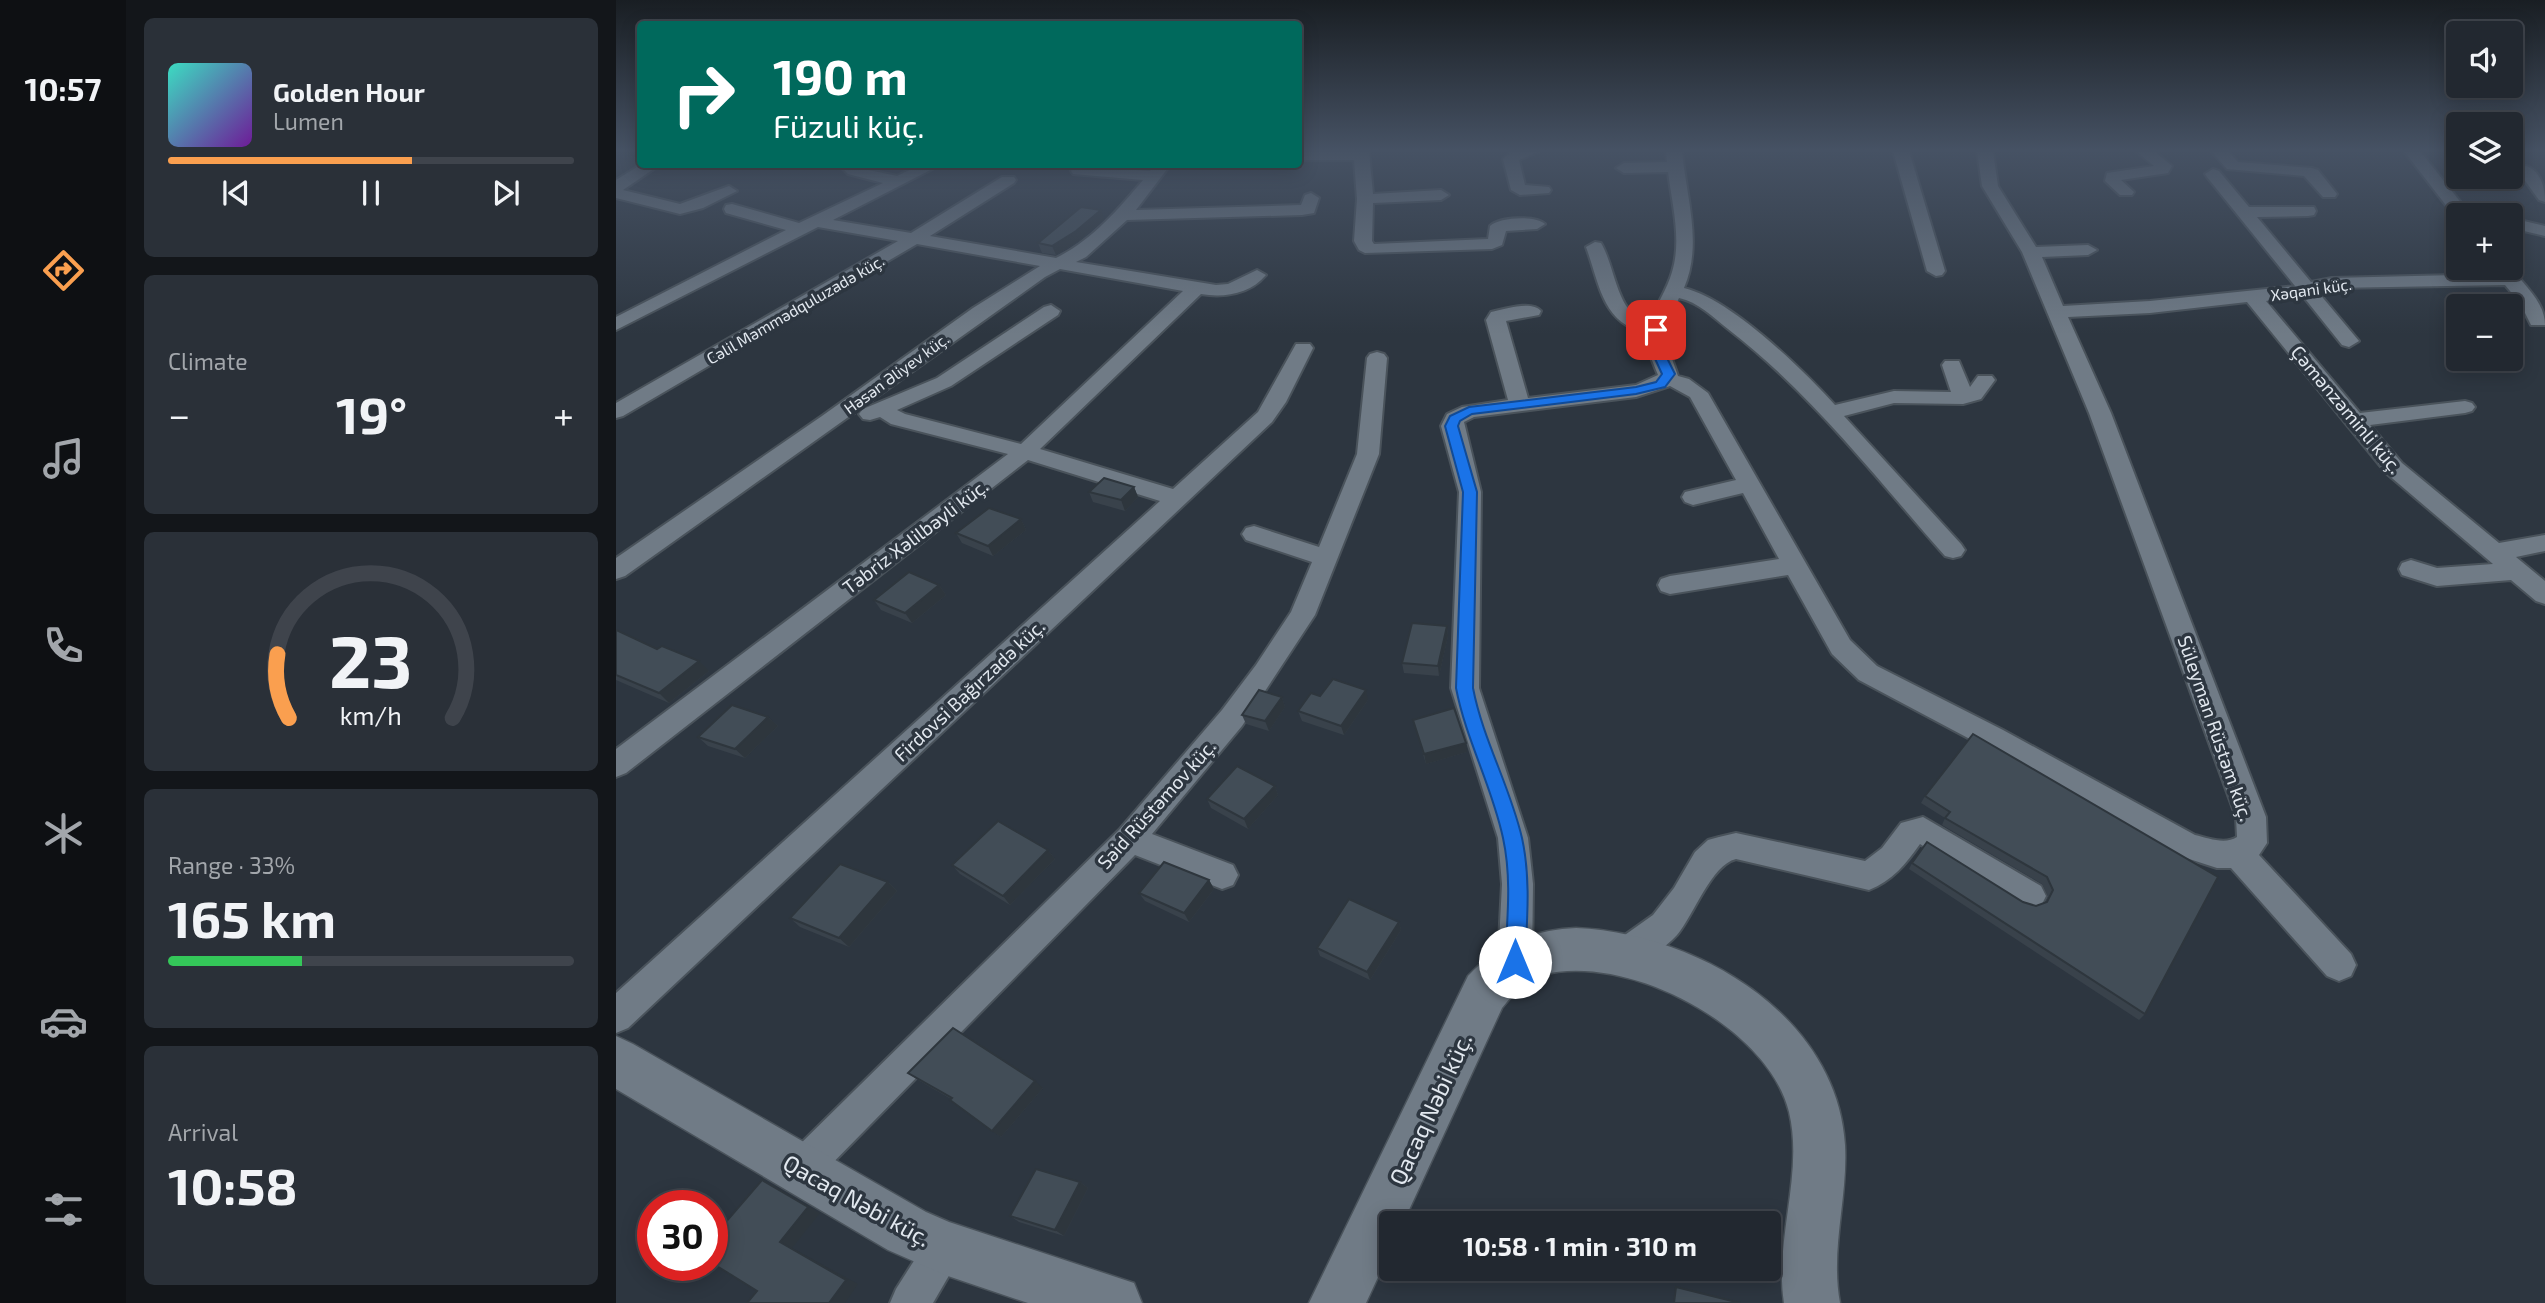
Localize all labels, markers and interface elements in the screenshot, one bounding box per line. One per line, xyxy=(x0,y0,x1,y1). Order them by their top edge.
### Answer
map controls xyxy=(2446,21,2523,371)
button: sound xyxy=(2446,21,2523,98)
text: 190 m xyxy=(773,46,908,105)
icon: right xyxy=(658,49,749,140)
text: 10:57 xyxy=(25,69,101,107)
text: Golden Hour xyxy=(273,76,425,107)
text: Füzuli küç. xyxy=(773,106,925,144)
text: Lumen xyxy=(273,107,344,135)
button: layers xyxy=(2446,112,2523,189)
icon: previous xyxy=(217,174,255,212)
icon: pause xyxy=(352,174,390,212)
icon: next xyxy=(487,174,525,212)
button: + xyxy=(2446,203,2523,280)
icon: directions xyxy=(39,246,88,295)
street label: Cəlil Məmmədquluzadə küç. xyxy=(703,250,888,369)
street label: Xəqani küç. xyxy=(2269,274,2353,305)
button: − xyxy=(2446,294,2523,371)
pin xyxy=(1626,300,1686,360)
icon: arrive xyxy=(1637,311,1675,349)
street label: Həsən Əliyev küç. xyxy=(840,329,953,418)
street label: Çəmənzəminli küç. xyxy=(2286,340,2407,478)
text: Climate xyxy=(168,347,248,375)
text: 19° xyxy=(336,382,407,444)
text: − xyxy=(168,391,190,437)
text: + xyxy=(553,391,574,437)
icon: music xyxy=(39,434,88,483)
street label: Təbriz Xəlilbəyli küç. xyxy=(838,474,993,599)
street label: Firdovsi Bağırzadə küç. xyxy=(889,614,1050,766)
text: 23 xyxy=(329,615,413,703)
icon: phone xyxy=(39,621,88,670)
street label: Süleyman Rüstəm küç. xyxy=(2173,632,2259,824)
text: km/h xyxy=(340,699,402,729)
street label: Səid Rüstəmov küç. xyxy=(1092,735,1221,874)
icon: climate xyxy=(39,809,88,858)
text: Range · 33% xyxy=(168,851,295,879)
text: 165 km xyxy=(168,886,336,948)
position arrow xyxy=(1478,925,1552,999)
icon: car xyxy=(39,997,88,1046)
street label: Qacaq Nəbi küç. xyxy=(1383,1029,1478,1190)
text: Arrival xyxy=(168,1118,238,1146)
street label: Qacaq Nəbi küç. xyxy=(778,1148,935,1253)
text: 10:58 xyxy=(168,1153,298,1215)
icon: filters xyxy=(39,1185,88,1234)
speed limit sign: 30 xyxy=(637,1190,728,1281)
text: 10:58 · 1 min · 310 m xyxy=(1463,1230,1697,1261)

